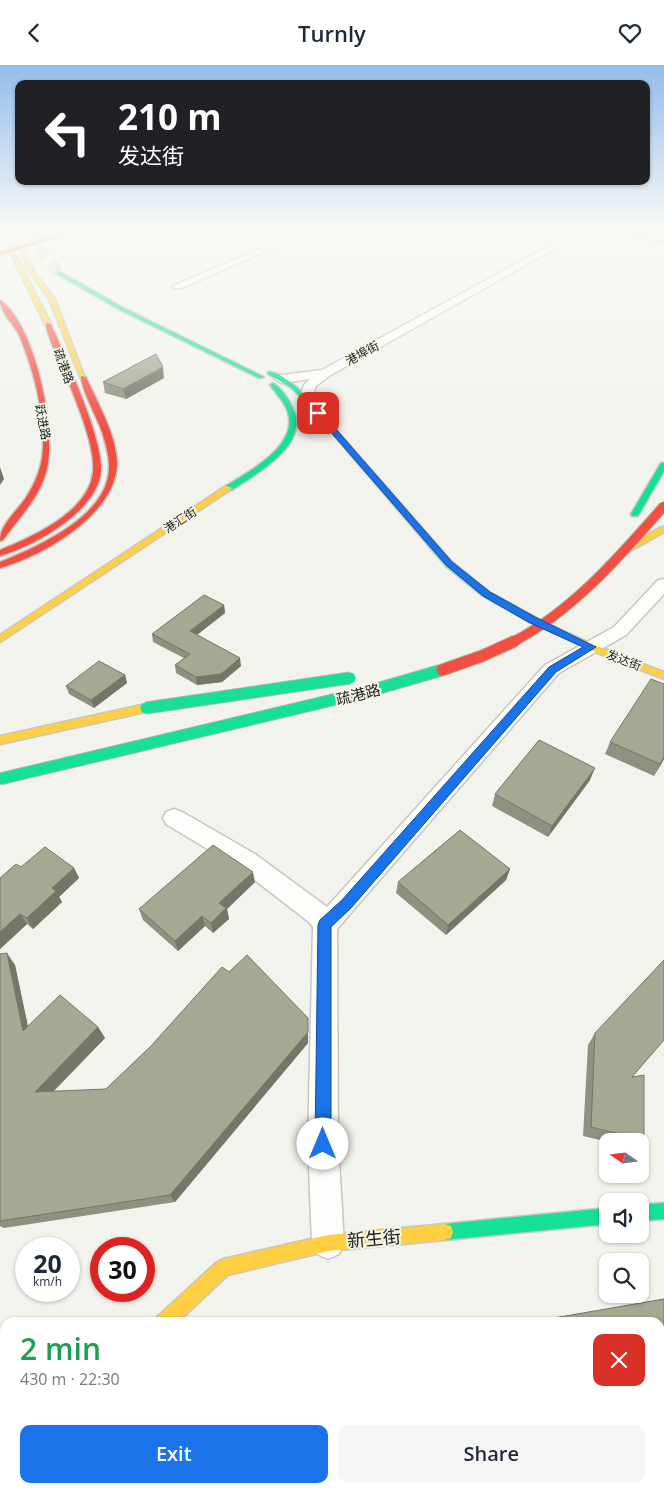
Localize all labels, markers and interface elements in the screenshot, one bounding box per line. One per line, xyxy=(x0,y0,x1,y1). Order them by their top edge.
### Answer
text: Turnly xyxy=(298,18,366,48)
icon: back xyxy=(20,19,48,47)
icon: heart xyxy=(616,19,644,47)
text: 210 m xyxy=(118,93,222,140)
icon: left xyxy=(35,100,100,165)
text: 发达街 xyxy=(118,140,184,170)
street label: 港埠街 xyxy=(342,337,382,369)
street label: 疏港路 xyxy=(50,346,78,386)
pin xyxy=(297,392,339,434)
icon: arrive xyxy=(304,399,332,427)
street label: 跃进路 xyxy=(31,403,55,441)
street label: 港汇街 xyxy=(160,503,200,537)
street label: 发达街 xyxy=(604,646,644,674)
street label: 疏港路 xyxy=(334,679,382,709)
position arrow xyxy=(296,1117,348,1169)
north arrow xyxy=(599,1133,649,1183)
map controls xyxy=(599,1133,649,1303)
button: sound xyxy=(599,1193,649,1243)
street label: 新生街 xyxy=(346,1224,402,1252)
speed limit sign: 30 xyxy=(90,1237,155,1302)
text: 20 xyxy=(33,1246,62,1280)
button: search xyxy=(599,1253,649,1303)
text: km/h xyxy=(33,1273,62,1290)
text: 2 min xyxy=(20,1328,101,1369)
button: close xyxy=(593,1334,645,1386)
text: 430 m · 22:30 xyxy=(20,1368,120,1390)
button: Exit xyxy=(20,1425,328,1483)
button: Share xyxy=(338,1425,645,1483)

